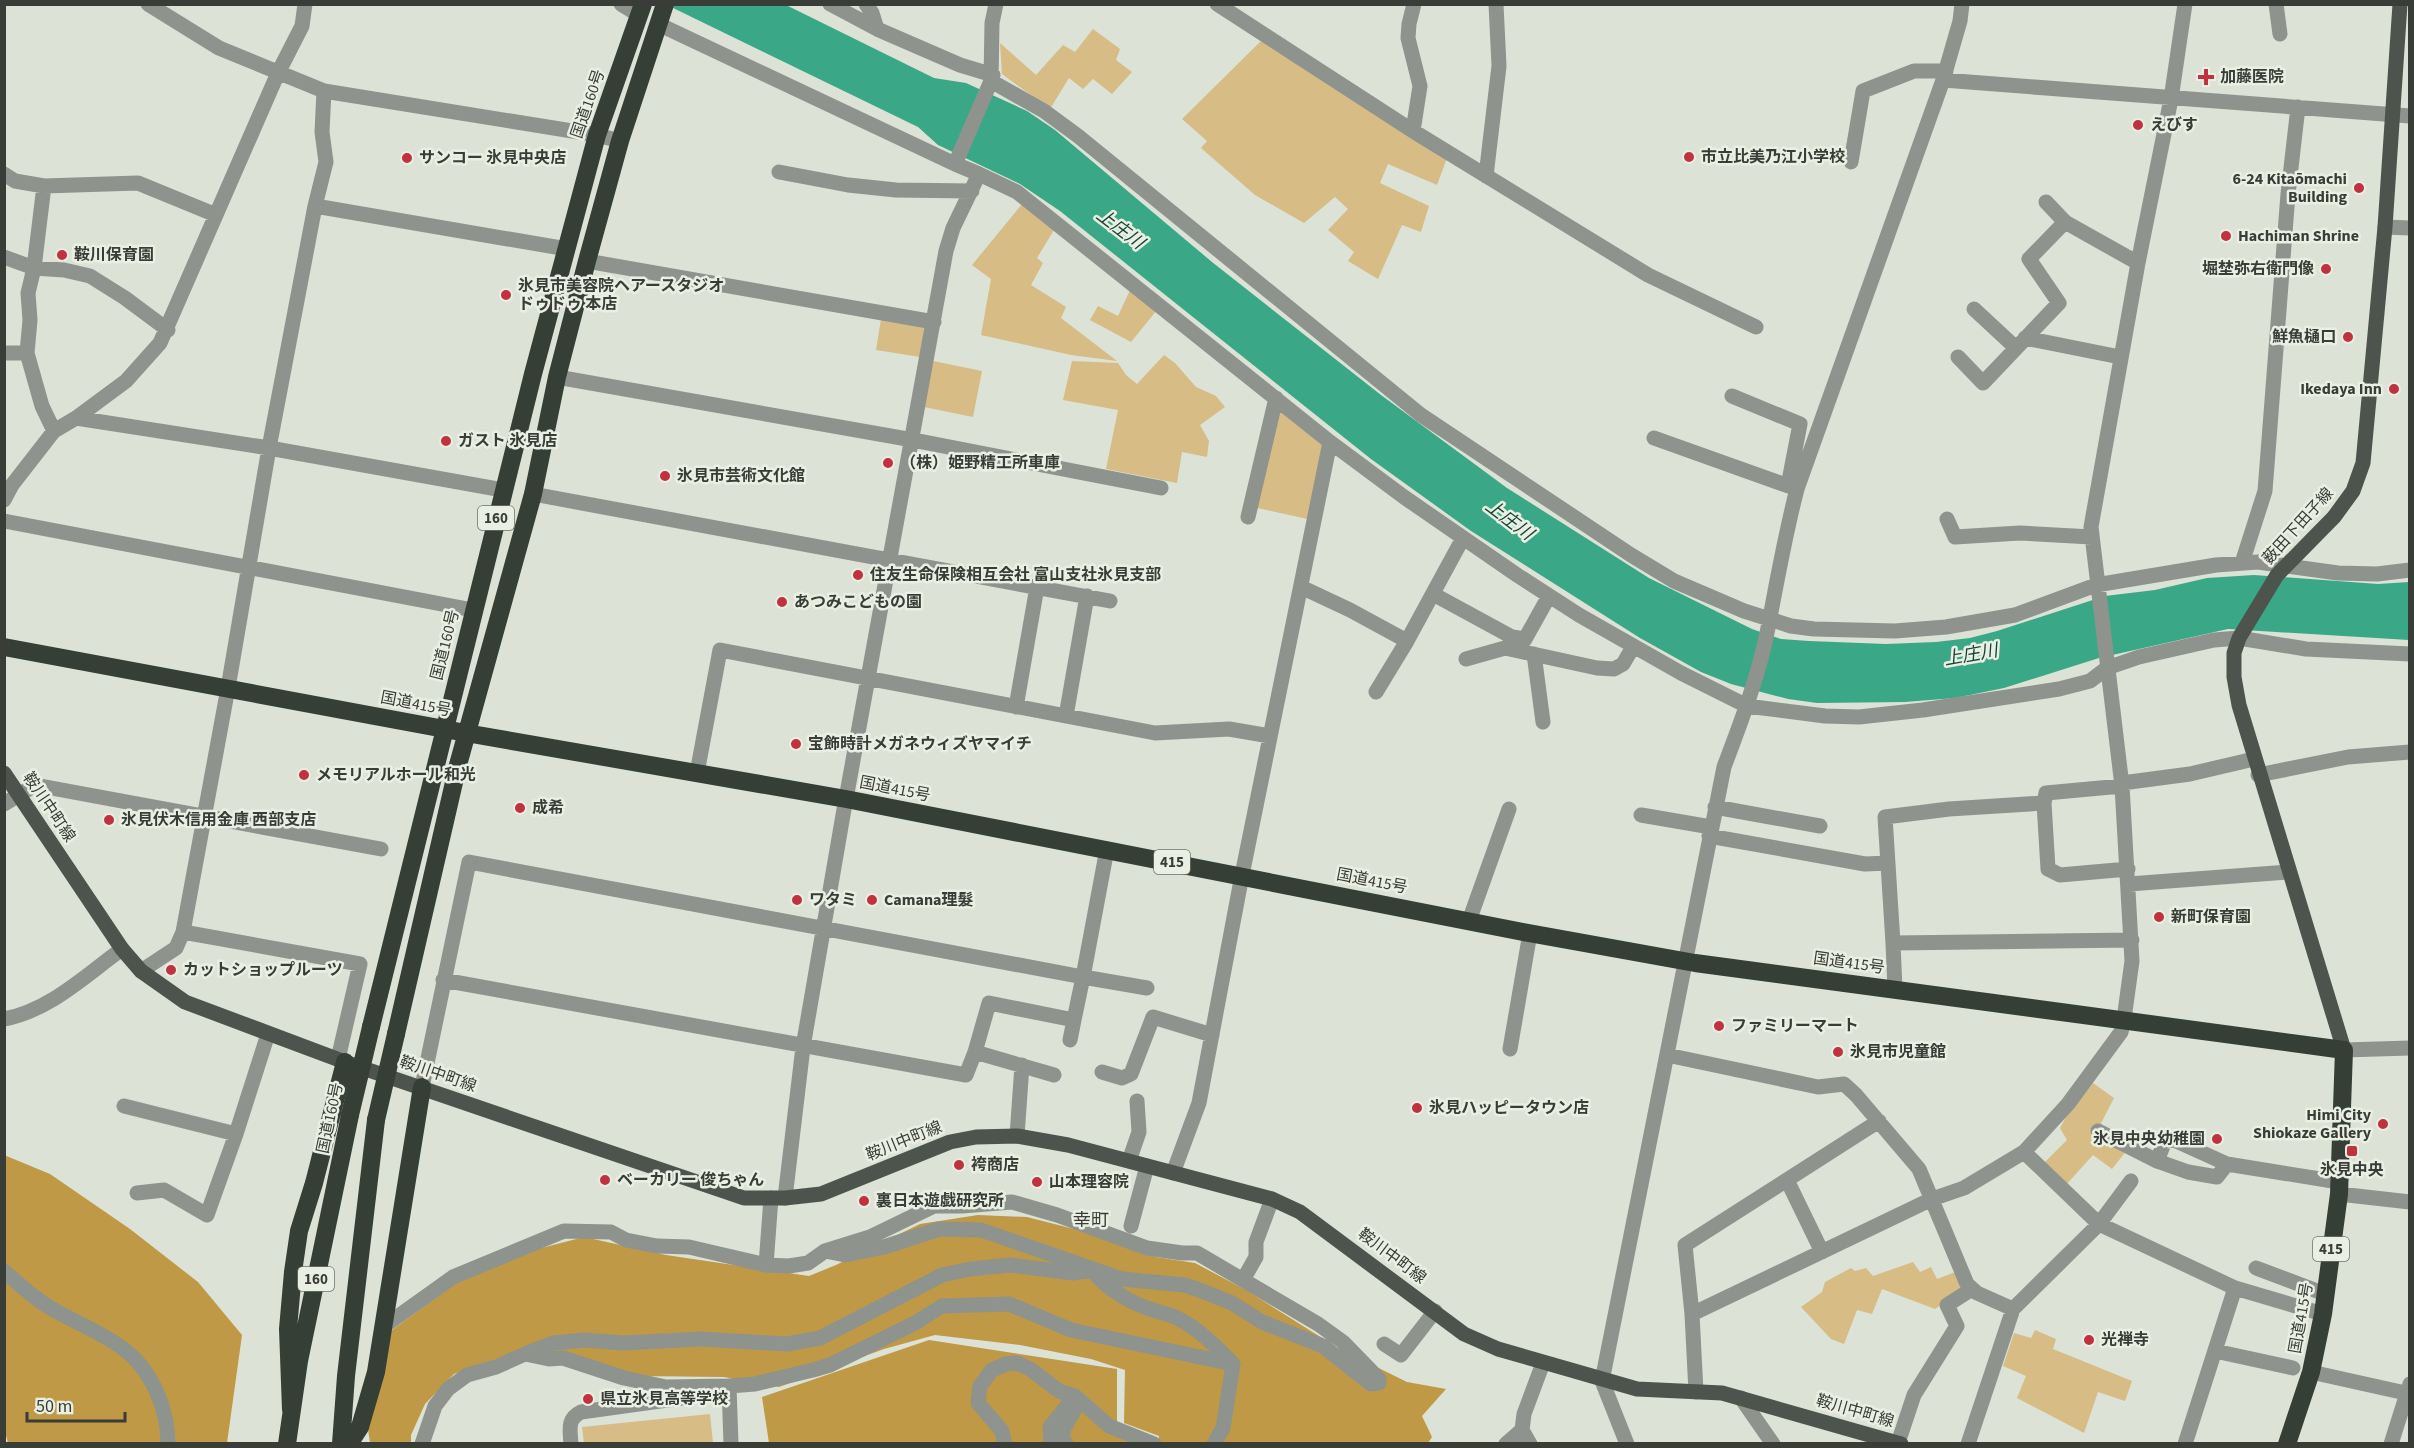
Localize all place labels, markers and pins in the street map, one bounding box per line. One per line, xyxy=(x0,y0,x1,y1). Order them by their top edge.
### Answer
place label: 加藤医院 xyxy=(2220,66,2284,88)
marker: 加藤医院 xyxy=(2197,68,2215,86)
place label: えびす xyxy=(2150,114,2198,136)
marker: えびす xyxy=(2131,118,2145,132)
place label: 市立比美乃江小学校 xyxy=(1701,146,1845,168)
place label: サンコー 氷見中央店 xyxy=(419,147,566,169)
marker: 市立比美乃江小学校 xyxy=(1682,150,1696,164)
marker: サンコー 氷見中央店 xyxy=(400,151,414,165)
place label: 6-24 Kitaōmachi Building xyxy=(2233,168,2347,208)
marker: 6-24 Kitaōmachi Building xyxy=(2352,181,2366,195)
place label: Hachiman Shrine xyxy=(2238,225,2359,247)
marker: Hachiman Shrine xyxy=(2219,229,2233,243)
place label: 鞍川保育園 xyxy=(74,244,154,266)
marker: 鞍川保育園 xyxy=(55,248,69,262)
place label: 堀埜弥右衛門像 xyxy=(2202,258,2314,280)
marker: 堀埜弥右衛門像 xyxy=(2319,262,2333,276)
place label: 氷見市美容院ヘアースタジオ ドゥドゥ 本店 xyxy=(518,275,724,315)
marker: 氷見市美容院ヘアースタジオ ドゥドゥ 本店 xyxy=(499,288,513,302)
place label: 鮮魚樋口 xyxy=(2272,326,2336,348)
marker: 鮮魚樋口 xyxy=(2341,330,2355,344)
place label: Ikedaya Inn xyxy=(2300,378,2382,400)
marker: Ikedaya Inn xyxy=(2387,382,2401,396)
place label: ガスト 氷見店 xyxy=(458,430,557,452)
marker: ガスト 氷見店 xyxy=(439,434,453,448)
place label: （株）姫野精工所車庫 xyxy=(900,452,1060,474)
marker: （株）姫野精工所車庫 xyxy=(881,456,895,470)
place label: 氷見市芸術文化館 xyxy=(677,465,805,487)
marker: 氷見市芸術文化館 xyxy=(658,469,672,483)
place label: 住友生命保険相互会社 富山支社氷見支部 xyxy=(869,564,1161,586)
marker: 住友生命保険相互会社 富山支社氷見支部 xyxy=(851,568,865,582)
place label: あつみこどもの園 xyxy=(794,591,922,613)
marker: あつみこどもの園 xyxy=(775,595,789,609)
place label: 宝飾時計メガネウィズヤマイチ xyxy=(808,733,1032,755)
marker: 宝飾時計メガネウィズヤマイチ xyxy=(789,737,803,751)
place label: メモリアルホール和光 xyxy=(316,764,476,786)
marker: メモリアルホール和光 xyxy=(297,768,311,782)
place label: 成希 xyxy=(532,797,564,819)
marker: 成希 xyxy=(513,801,527,815)
place label: 氷見伏木信用金庫 西部支店 xyxy=(121,809,316,831)
marker: 氷見伏木信用金庫 西部支店 xyxy=(102,813,116,827)
place label: ワタミ xyxy=(809,889,857,911)
place label: Camana理髮 xyxy=(884,889,973,911)
marker: ワタミ xyxy=(790,893,804,907)
marker: Camana理髮 xyxy=(865,893,879,907)
place label: 新町保育園 xyxy=(2171,906,2251,928)
marker: 新町保育園 xyxy=(2152,910,2166,924)
place label: カットショップルーツ xyxy=(183,959,343,981)
marker: カットショップルーツ xyxy=(164,963,178,977)
place label: ファミリーマート xyxy=(1731,1015,1859,1037)
marker: ファミリーマート xyxy=(1712,1019,1726,1033)
place label: 氷見市児童館 xyxy=(1850,1041,1946,1063)
marker: 氷見市児童館 xyxy=(1831,1045,1845,1059)
place label: 氷見ハッピータウン店 xyxy=(1429,1097,1589,1119)
marker: 氷見ハッピータウン店 xyxy=(1410,1101,1424,1115)
place label: Himi City Shiokaze Gallery xyxy=(2253,1104,2372,1144)
marker: Himi City Shiokaze Gallery xyxy=(2376,1117,2390,1131)
place label: 氷見中央幼稚園 xyxy=(2093,1128,2205,1150)
marker: 氷見中央幼稚園 xyxy=(2210,1132,2224,1146)
marker: 氷見中央 xyxy=(2345,1144,2359,1158)
place label: 袴商店 xyxy=(971,1154,1019,1176)
marker: 袴商店 xyxy=(952,1158,966,1172)
place label: 氷見中央 xyxy=(2320,1159,2384,1181)
place label: ベーカリー 俊ちゃん xyxy=(617,1169,764,1191)
place label: 山本理容院 xyxy=(1049,1171,1129,1193)
marker: ベーカリー 俊ちゃん xyxy=(598,1173,612,1187)
marker: 山本理容院 xyxy=(1030,1175,1044,1189)
place label: 裏日本遊戯研究所 xyxy=(876,1190,1004,1212)
marker: 裏日本遊戯研究所 xyxy=(857,1194,871,1208)
place label: 光禅寺 xyxy=(2101,1329,2149,1351)
marker: 光禅寺 xyxy=(2082,1333,2096,1347)
place label: 県立氷見高等学校 xyxy=(600,1388,728,1410)
marker: 県立氷見高等学校 xyxy=(581,1392,595,1406)

